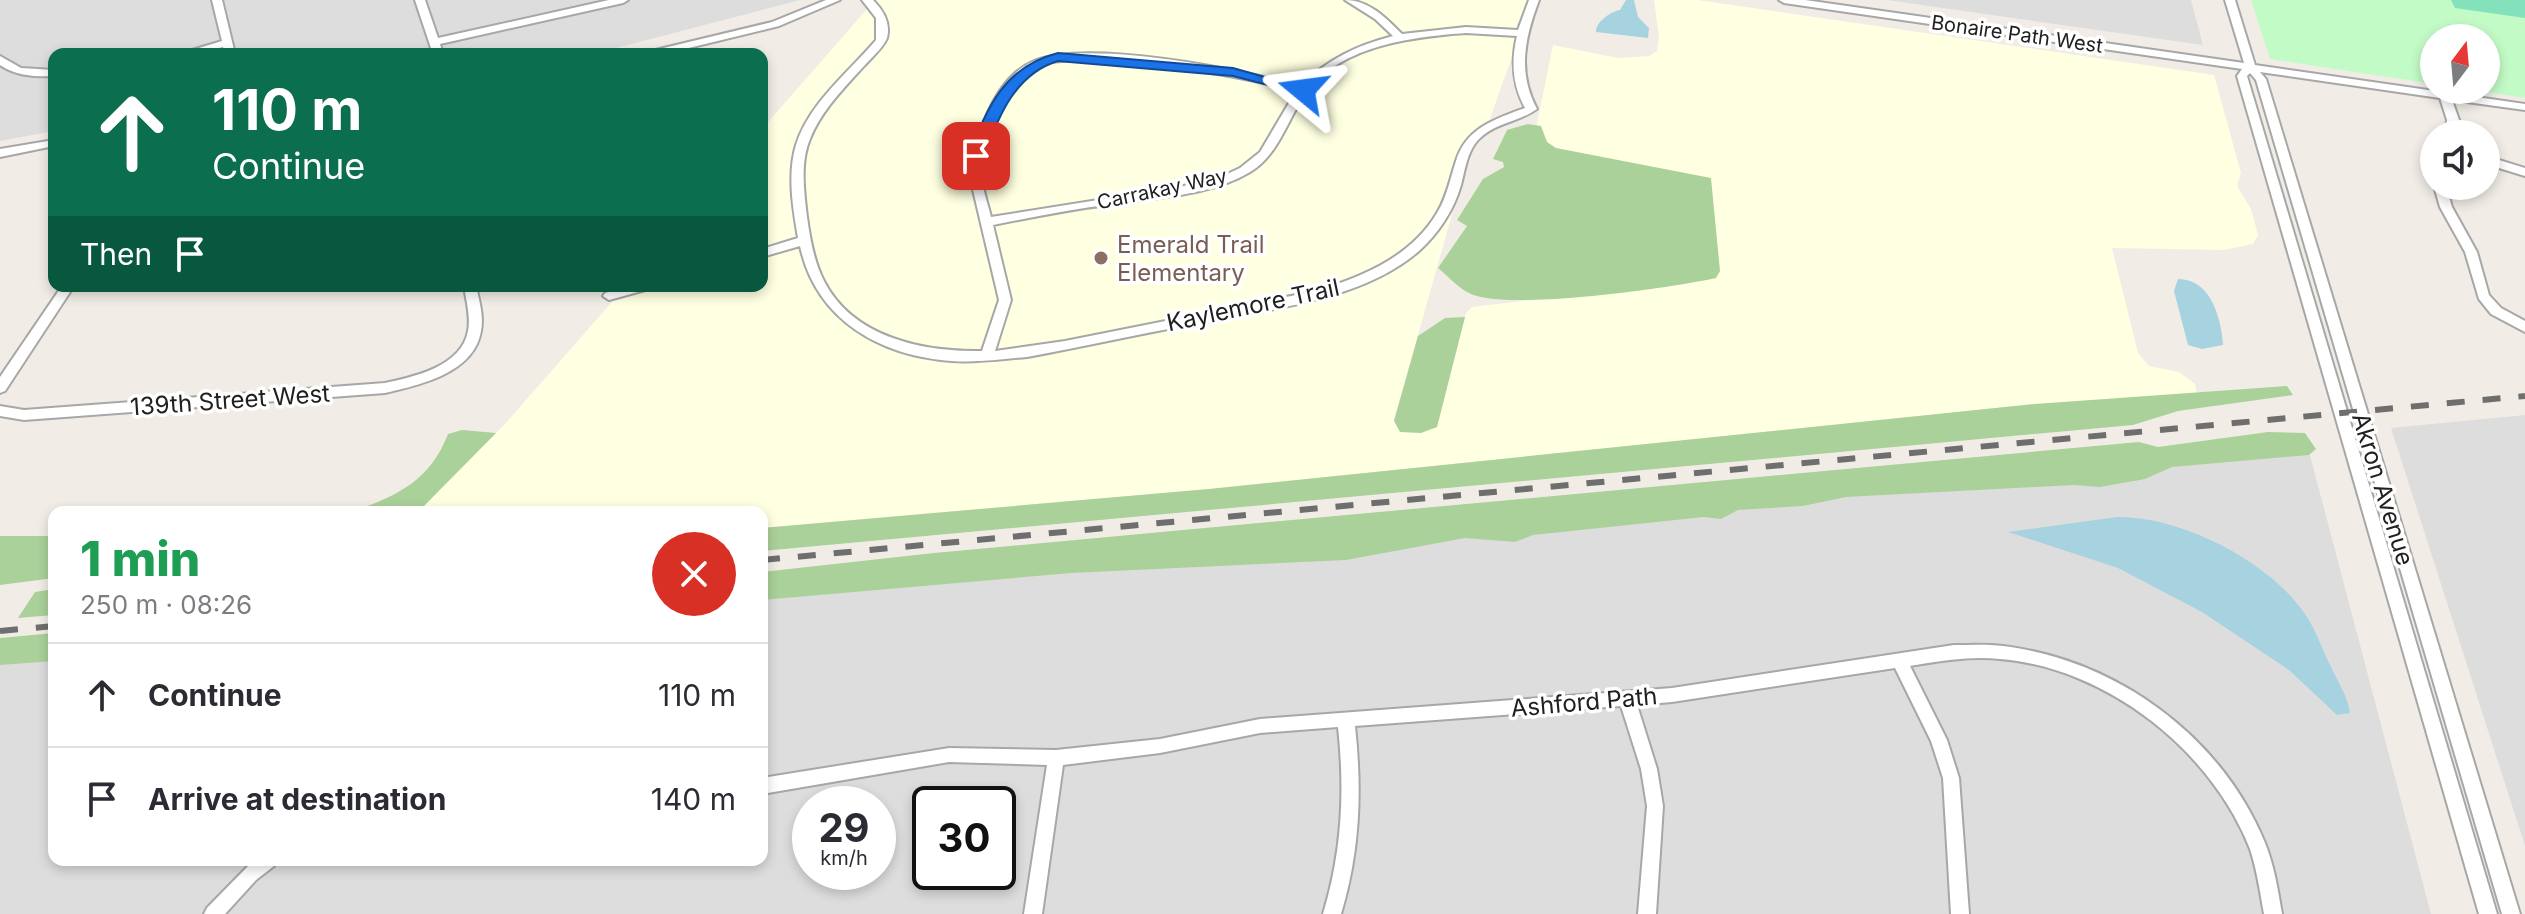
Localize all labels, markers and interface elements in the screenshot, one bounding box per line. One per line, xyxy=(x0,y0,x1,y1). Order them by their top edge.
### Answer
street label: Bonaire Path West xyxy=(1930,10,2105,58)
north arrow xyxy=(2420,24,2500,104)
map controls xyxy=(2420,24,2500,200)
position arrow xyxy=(1261,48,1345,132)
text: 110 m xyxy=(212,76,362,144)
icon: ahead xyxy=(80,80,184,184)
button: sound xyxy=(2420,120,2500,200)
pin xyxy=(942,122,1010,190)
icon: arrive xyxy=(954,134,998,178)
text: Continue xyxy=(212,144,365,188)
street label: Carrakay Way xyxy=(1095,164,1229,214)
place label: Emerald Trail Elementary xyxy=(1117,230,1264,287)
icon: arrive xyxy=(168,232,212,276)
text: Then xyxy=(80,236,152,272)
marker: Emerald Trail Elementary xyxy=(1092,249,1110,267)
street label: Kaylemore Trail xyxy=(1164,273,1342,337)
street label: 139th Street West xyxy=(129,379,331,421)
street label: Akron Avenue xyxy=(2346,409,2420,569)
text: 1 min xyxy=(80,529,200,588)
button: close xyxy=(652,532,736,616)
text: 250 m · 08:26 xyxy=(80,589,252,620)
icon: ahead xyxy=(80,673,124,717)
text: Continue xyxy=(148,677,282,713)
text: 110 m xyxy=(658,677,736,713)
street label: Ashford Path xyxy=(1510,681,1658,723)
icon: arrive xyxy=(80,777,124,821)
text: Arrive at destination xyxy=(148,781,446,817)
text: 140 m xyxy=(651,781,736,817)
speed limit sign: 30 xyxy=(912,786,1016,890)
text: 29 xyxy=(818,803,870,852)
text: km/h xyxy=(820,846,868,870)

